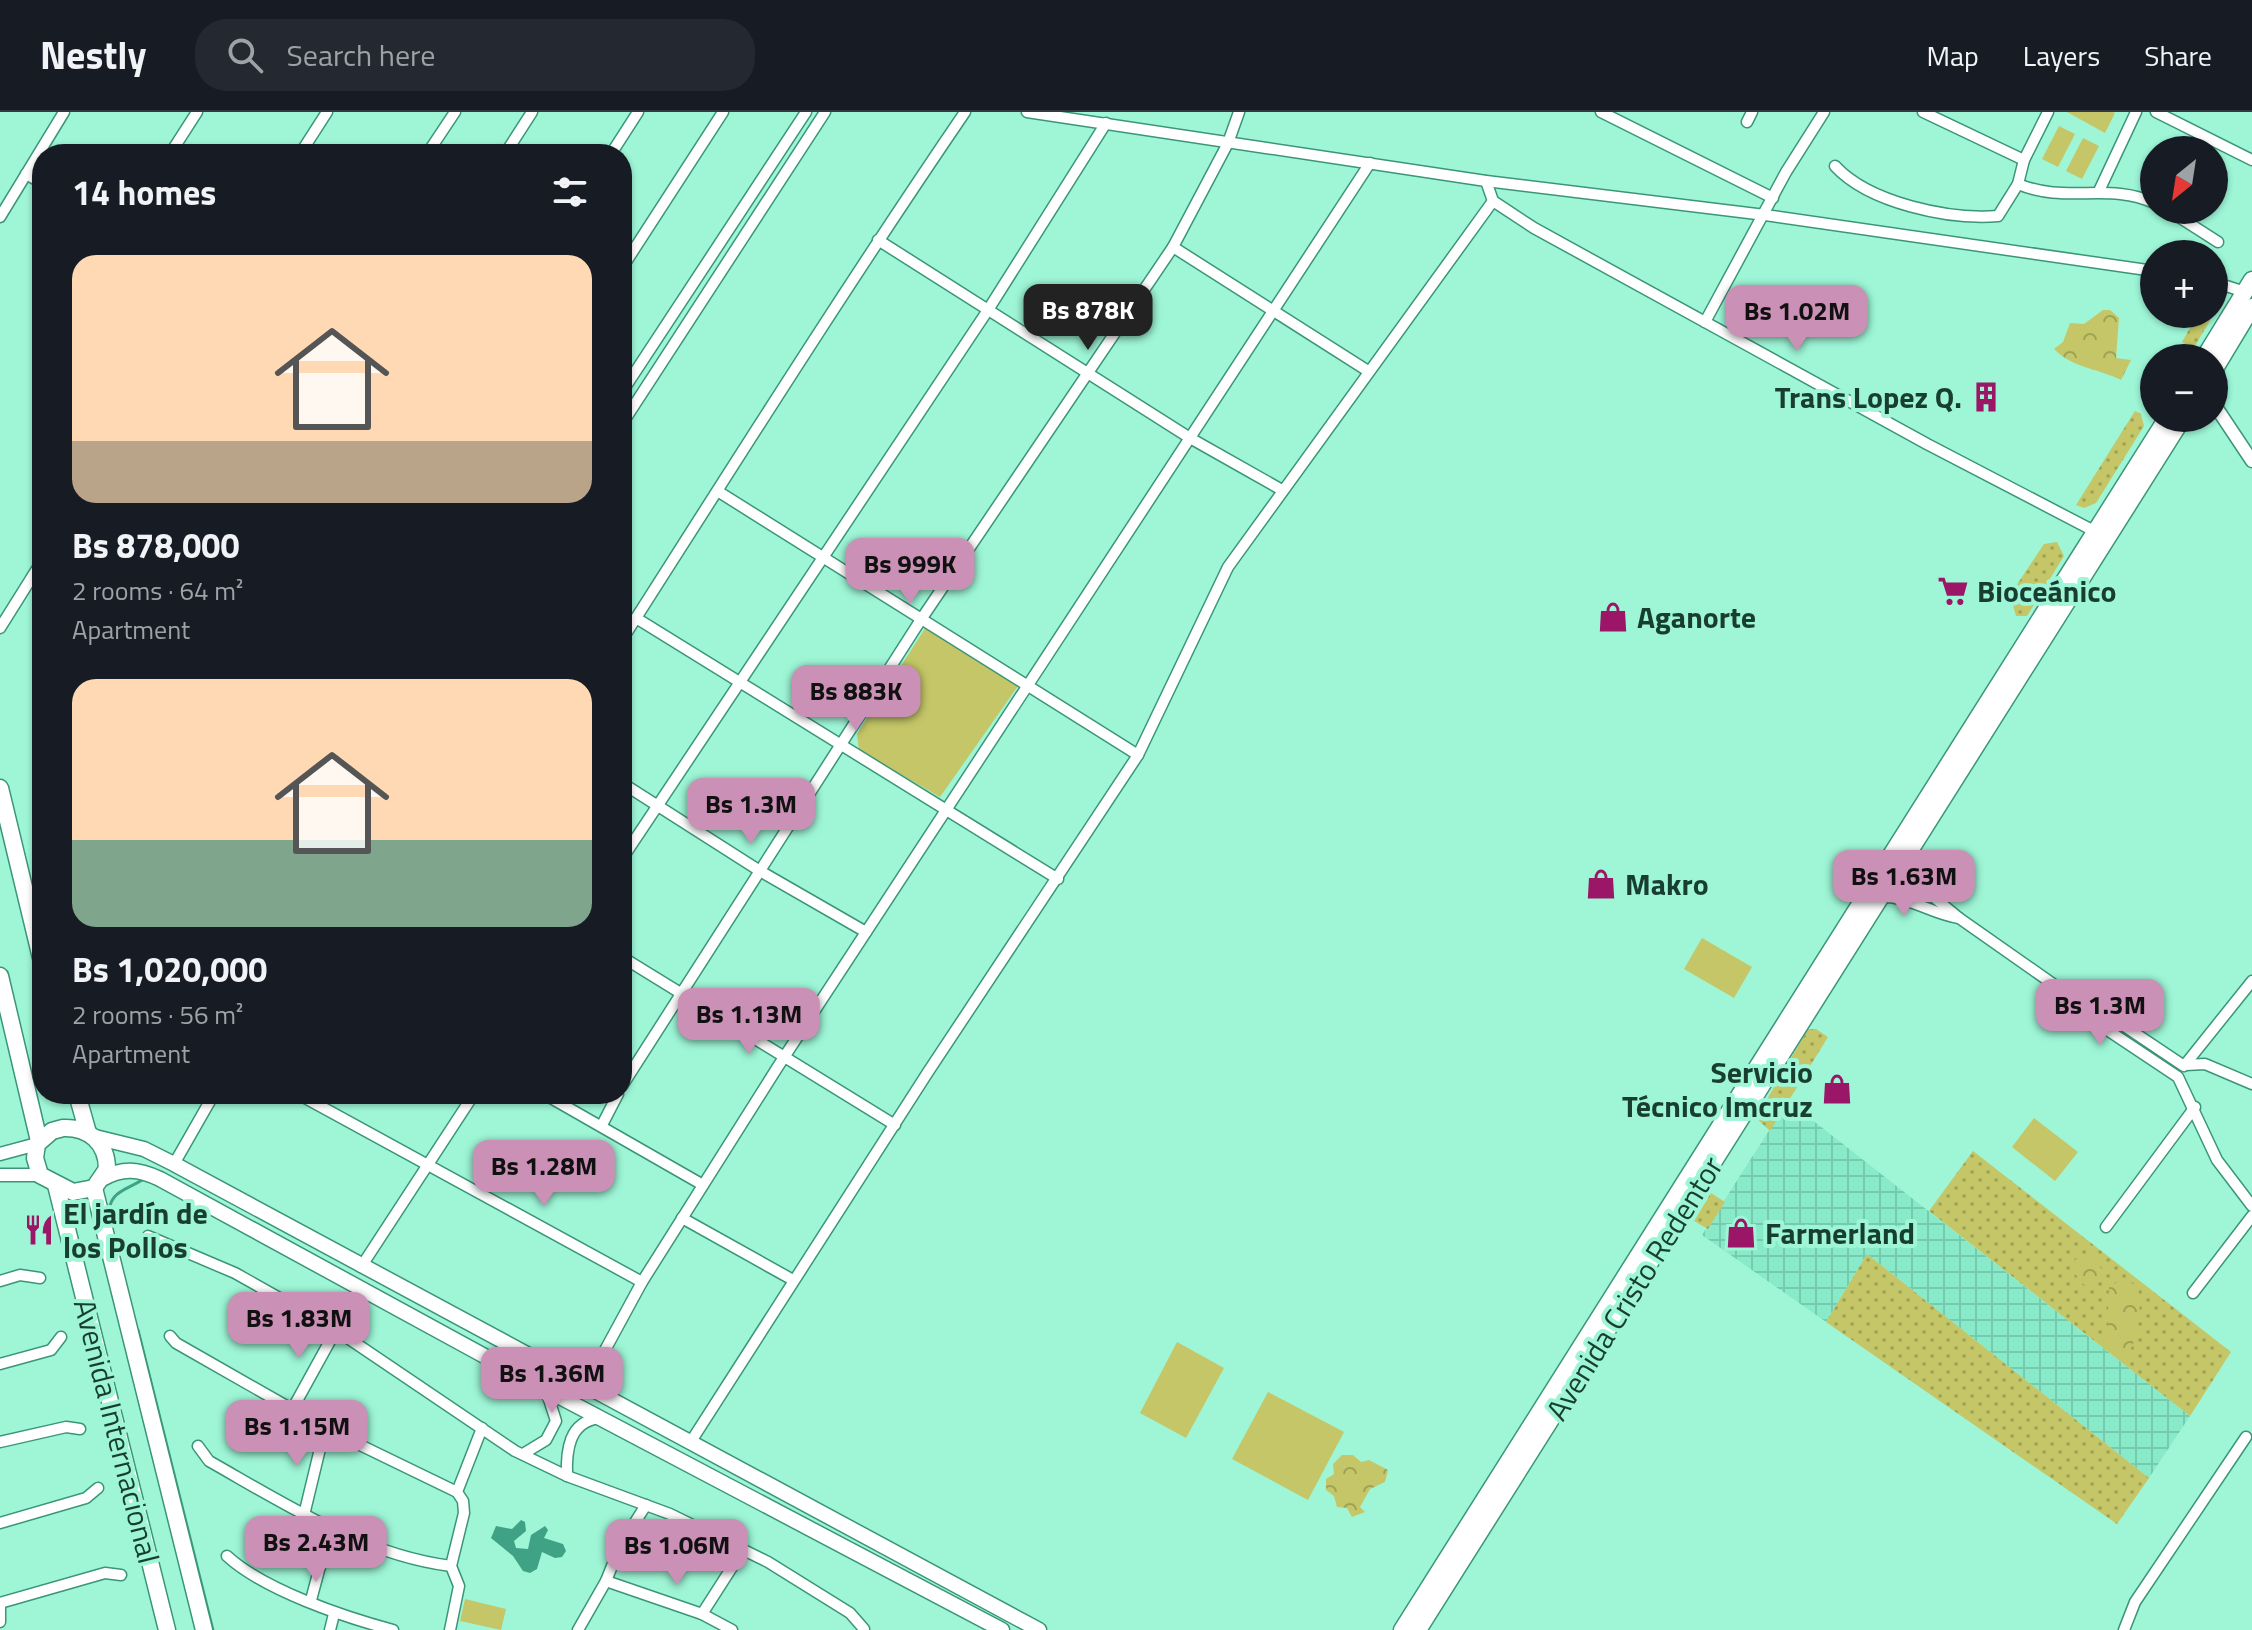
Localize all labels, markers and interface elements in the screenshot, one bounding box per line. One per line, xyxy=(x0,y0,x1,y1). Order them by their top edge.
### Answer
search box xyxy=(195,19,755,91)
text: Nestly xyxy=(40,26,147,84)
text: Search here xyxy=(287,32,435,78)
icon: search xyxy=(223,33,267,77)
text: Map xyxy=(1926,34,1979,77)
text: Layers xyxy=(2023,34,2100,77)
text: Share xyxy=(2144,34,2212,77)
north arrow xyxy=(2140,136,2228,224)
map controls xyxy=(2140,136,2228,432)
text: 14 homes xyxy=(72,166,216,218)
icon: filters xyxy=(548,170,592,214)
button: + xyxy=(2140,240,2228,328)
pin: Bs 878K xyxy=(1014,284,1162,352)
pin: Bs 1.02M xyxy=(1714,285,1880,353)
text: Bs 878K xyxy=(1042,290,1134,329)
text: Bs 1.02M xyxy=(1744,291,1850,330)
icon: home xyxy=(260,307,404,451)
button: − xyxy=(2140,344,2228,432)
place label: Trans Lopez Q. xyxy=(1775,374,1962,420)
building icon: Trans Lopez Q. xyxy=(1969,380,2003,414)
text: Bs 878,000 xyxy=(72,519,239,571)
pin: Bs 999K xyxy=(836,538,984,606)
text: Bs 999K xyxy=(864,544,956,583)
place label: Bioceánico xyxy=(1977,568,2116,614)
text: 2 rooms · 64 m² xyxy=(72,571,243,610)
supermarket icon: Bioceánico xyxy=(1936,574,1970,608)
place label: Aganorte xyxy=(1637,594,1756,640)
shop icon: Aganorte xyxy=(1596,600,1630,634)
text: Apartment xyxy=(72,610,190,649)
pin: Bs 883K xyxy=(782,665,930,733)
text: Bs 883K xyxy=(810,671,902,710)
icon: home xyxy=(260,731,404,875)
pin: Bs 1.3M xyxy=(677,778,825,846)
text: Bs 1.3M xyxy=(705,784,797,823)
pin: Bs 1.63M xyxy=(1821,850,1987,918)
text: Bs 1.63M xyxy=(1851,856,1957,895)
place label: Makro xyxy=(1625,861,1709,907)
shop icon: Makro xyxy=(1584,867,1618,901)
text: Bs 1,020,000 xyxy=(72,943,267,995)
pin: Bs 1.3M xyxy=(2026,979,2174,1047)
text: Bs 1.3M xyxy=(2054,985,2146,1024)
pin: Bs 1.13M xyxy=(666,988,832,1056)
text: Bs 1.13M xyxy=(696,994,802,1033)
text: 2 rooms · 56 m² xyxy=(72,995,243,1034)
text: Apartment xyxy=(72,1034,190,1073)
place label: Servicio Técnico Imcruz xyxy=(1622,1049,1813,1129)
shop icon: Servicio Técnico Imcruz xyxy=(1820,1072,1854,1106)
pin: Bs 1.28M xyxy=(461,1140,627,1208)
text: Bs 1.28M xyxy=(491,1146,597,1185)
street label: Avenida Cristo Redentor xyxy=(1534,1147,1734,1429)
place label: El jardín de los Pollos xyxy=(63,1190,208,1270)
place label: Farmerland xyxy=(1765,1210,1915,1256)
restaurant icon: El jardín de los Pollos xyxy=(22,1213,56,1247)
shop icon: Farmerland xyxy=(1724,1216,1758,1250)
pin: Bs 1.83M xyxy=(216,1292,382,1360)
street label: Avenida Internacional xyxy=(62,1294,172,1568)
text: Bs 1.83M xyxy=(246,1298,352,1337)
pin: Bs 1.36M xyxy=(469,1347,635,1415)
text: Bs 1.36M xyxy=(499,1353,605,1392)
pin: Bs 1.15M xyxy=(214,1400,380,1468)
text: Bs 1.15M xyxy=(244,1406,350,1445)
pin: Bs 2.43M xyxy=(233,1516,399,1584)
pin: Bs 1.06M xyxy=(594,1519,760,1587)
text: Bs 2.43M xyxy=(263,1522,369,1561)
text: Bs 1.06M xyxy=(624,1525,730,1564)

